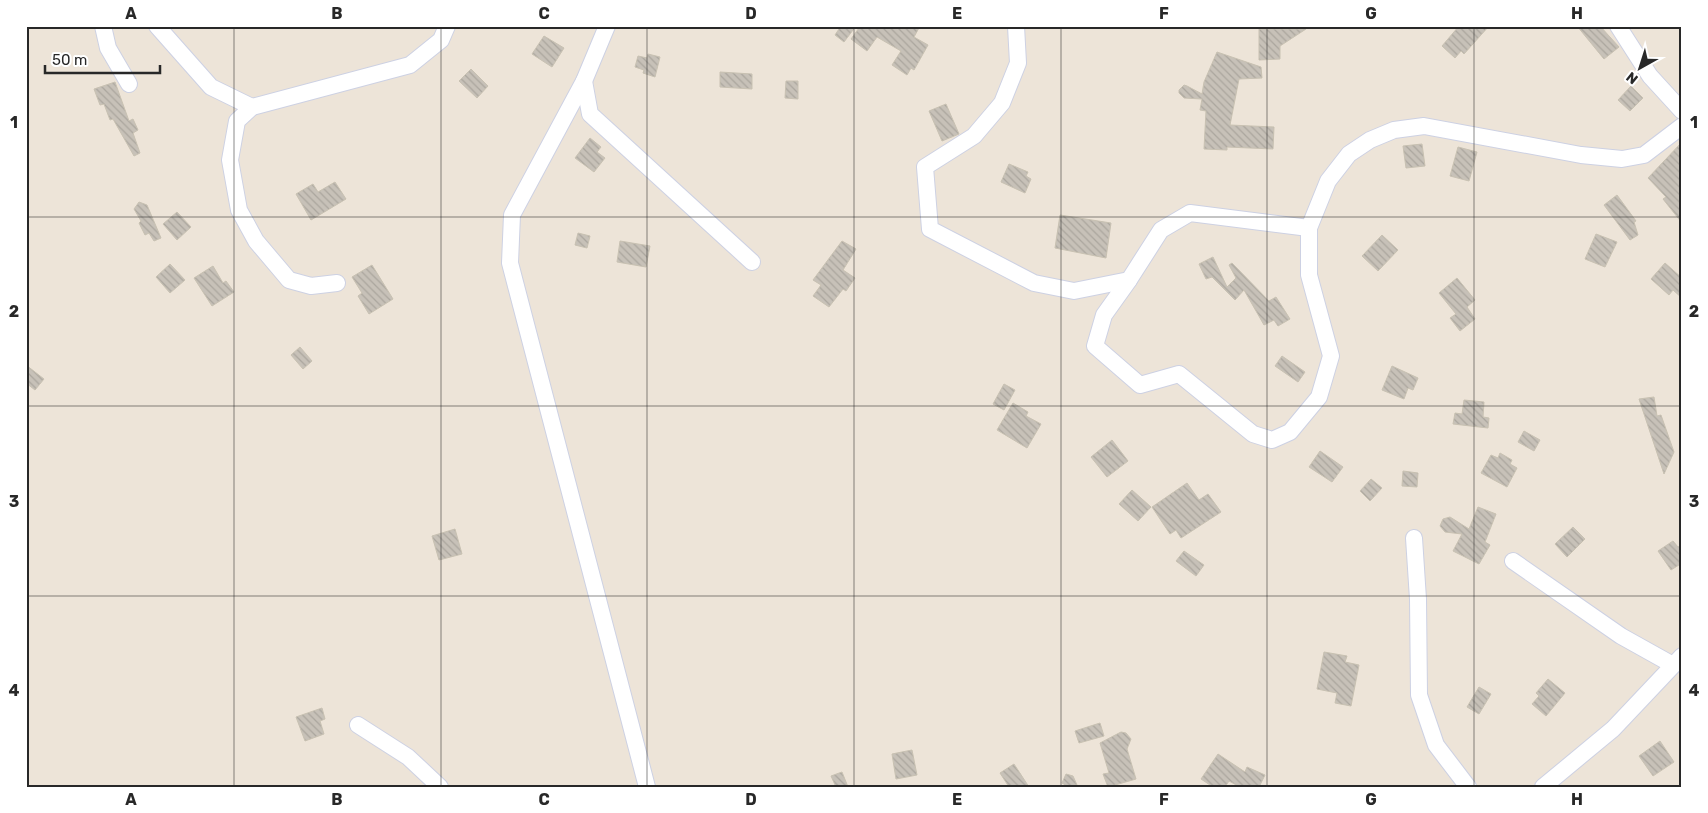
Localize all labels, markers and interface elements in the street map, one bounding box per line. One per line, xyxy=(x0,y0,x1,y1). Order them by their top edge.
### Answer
text: A xyxy=(125,4,137,23)
text: B xyxy=(331,4,343,23)
text: C xyxy=(538,4,550,23)
text: D xyxy=(745,4,757,23)
text: E xyxy=(952,4,962,23)
text: F xyxy=(1159,4,1169,23)
text: G xyxy=(1365,4,1377,23)
text: H xyxy=(1571,4,1583,23)
scale bar xyxy=(45,42,160,74)
north arrow xyxy=(1616,42,1666,92)
text: 50 m xyxy=(52,51,87,69)
text: N xyxy=(1623,68,1641,87)
text: 1 xyxy=(10,113,18,132)
text: 1 xyxy=(1690,113,1698,132)
text: 2 xyxy=(9,302,19,321)
text: 2 xyxy=(1689,302,1699,321)
text: 3 xyxy=(9,492,19,511)
text: 3 xyxy=(1689,492,1699,511)
text: 4 xyxy=(9,681,20,700)
text: 4 xyxy=(1689,681,1700,700)
text: A xyxy=(125,790,137,809)
text: B xyxy=(331,790,343,809)
text: C xyxy=(538,790,550,809)
text: D xyxy=(745,790,757,809)
text: E xyxy=(952,790,962,809)
text: F xyxy=(1159,790,1169,809)
text: G xyxy=(1365,790,1377,809)
text: H xyxy=(1571,790,1583,809)

